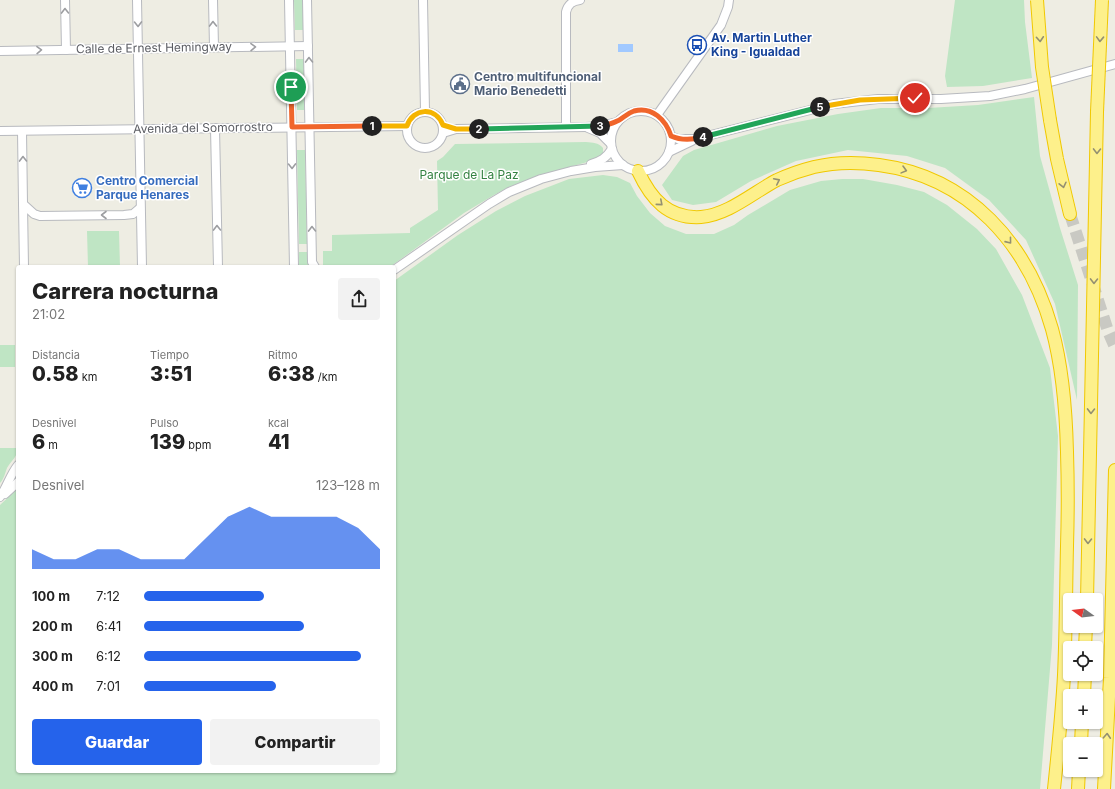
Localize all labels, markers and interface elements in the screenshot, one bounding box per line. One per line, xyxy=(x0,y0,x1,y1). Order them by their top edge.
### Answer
one-way arrow xyxy=(61,8,69,14)
one-way arrow xyxy=(133,21,142,27)
one-way arrow xyxy=(209,21,217,27)
place label: Av. Martin Luther King - Igualdad xyxy=(711,30,812,59)
bus stop icon: Av. Martin Luther King - Igualdad xyxy=(686,34,708,56)
one-way arrow xyxy=(1035,36,1044,42)
one-way arrow xyxy=(1096,36,1105,42)
street label: Calle de Ernest Hemingway xyxy=(76,39,232,56)
one-way arrow xyxy=(250,43,256,51)
one-way arrow xyxy=(36,46,42,55)
one-way arrow xyxy=(304,57,313,63)
place label: Centro multifuncional Mario Benedetti xyxy=(474,69,601,98)
pin xyxy=(274,70,308,104)
public building icon: Centro multifuncional Mario Benedetti xyxy=(449,73,471,95)
icon: arrive xyxy=(280,76,302,98)
pin xyxy=(898,81,932,115)
icon: check xyxy=(904,87,926,109)
pin: 5 xyxy=(810,97,830,117)
text: 5 xyxy=(816,100,824,114)
pin: 1 xyxy=(362,116,382,136)
pin: 3 xyxy=(590,116,610,136)
street label: Avenida del Somorrostro xyxy=(133,119,273,136)
text: 1 xyxy=(370,119,374,133)
pin: 2 xyxy=(469,119,489,139)
text: 3 xyxy=(596,119,604,133)
text: 2 xyxy=(476,122,482,136)
pin: 4 xyxy=(693,127,713,147)
text: 4 xyxy=(699,130,707,144)
one-way arrow xyxy=(1092,148,1101,154)
one-way arrow xyxy=(18,156,27,162)
one-way arrow xyxy=(288,163,296,169)
one-way arrow xyxy=(900,165,907,174)
park label: Parque de La Paz xyxy=(419,167,519,182)
place label: Centro Comercial Parque Henares xyxy=(96,173,198,202)
supermarket icon: Centro Comercial Parque Henares xyxy=(71,177,93,199)
one-way arrow xyxy=(773,178,781,186)
one-way arrow xyxy=(1058,181,1067,188)
one-way arrow xyxy=(655,198,662,205)
one-way arrow xyxy=(101,211,107,219)
one-way arrow xyxy=(213,225,221,231)
one-way arrow xyxy=(307,226,316,232)
one-way arrow xyxy=(1005,237,1012,244)
text: Carrera nocturna xyxy=(32,278,218,304)
button: share xyxy=(338,278,380,320)
one-way arrow xyxy=(1090,278,1098,284)
text: 21:02 xyxy=(32,306,65,322)
text: Distancia xyxy=(32,348,80,362)
text: Tiempo xyxy=(150,348,189,362)
text: Ritmo xyxy=(268,348,298,362)
text: 0.58 xyxy=(32,362,79,386)
text: 3:51 xyxy=(150,362,192,386)
text: 6:38 xyxy=(268,362,315,386)
text: km xyxy=(79,370,97,384)
text: /km xyxy=(315,370,337,384)
one-way arrow xyxy=(1087,408,1095,414)
text: Desnivel xyxy=(32,416,76,430)
text: Pulso xyxy=(150,416,179,430)
text: kcal xyxy=(268,416,289,430)
text: 6 xyxy=(32,430,45,454)
text: 139 xyxy=(150,430,185,454)
text: 41 xyxy=(268,430,290,454)
text: m xyxy=(45,438,58,452)
text: bpm xyxy=(185,438,211,452)
text: Desnivel xyxy=(32,477,84,493)
text: 123–128 m xyxy=(316,477,380,493)
one-way arrow xyxy=(1084,538,1092,544)
text: 100 m xyxy=(32,588,70,604)
text: 7:12 xyxy=(96,588,120,604)
north arrow xyxy=(1063,593,1103,633)
map controls xyxy=(1063,593,1103,777)
text: 200 m xyxy=(32,618,73,634)
text: 6:41 xyxy=(96,618,121,634)
button: locate xyxy=(1063,641,1103,681)
text: 300 m xyxy=(32,648,73,664)
text: 6:12 xyxy=(96,648,121,664)
text: 400 m xyxy=(32,678,73,694)
text: 7:01 xyxy=(96,678,120,694)
button: + xyxy=(1063,689,1103,729)
button: Guardar xyxy=(32,719,202,765)
button: Compartir xyxy=(210,719,380,765)
one-way arrow xyxy=(1103,733,1112,739)
button: − xyxy=(1063,737,1103,777)

